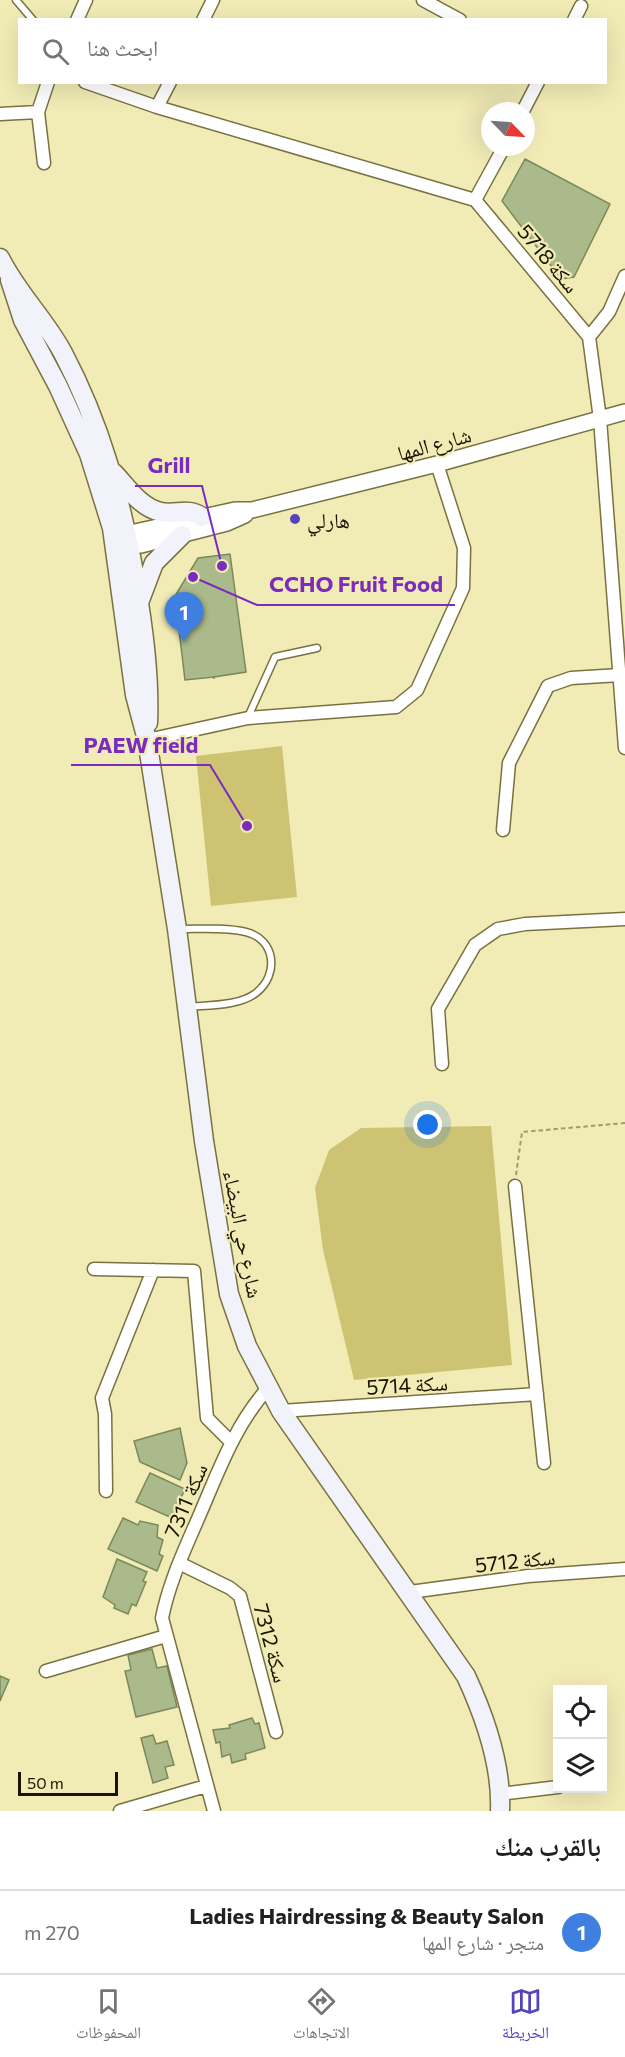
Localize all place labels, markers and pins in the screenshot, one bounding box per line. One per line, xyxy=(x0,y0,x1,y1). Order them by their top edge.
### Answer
callout: Grill xyxy=(135,446,202,486)
place label: هارلي xyxy=(307,507,350,537)
marker: هارلي xyxy=(288,512,302,526)
callout: CCHO Fruit Food xyxy=(257,565,455,605)
pin: 1 xyxy=(164,592,204,642)
callout: PAEW field xyxy=(71,725,210,765)

